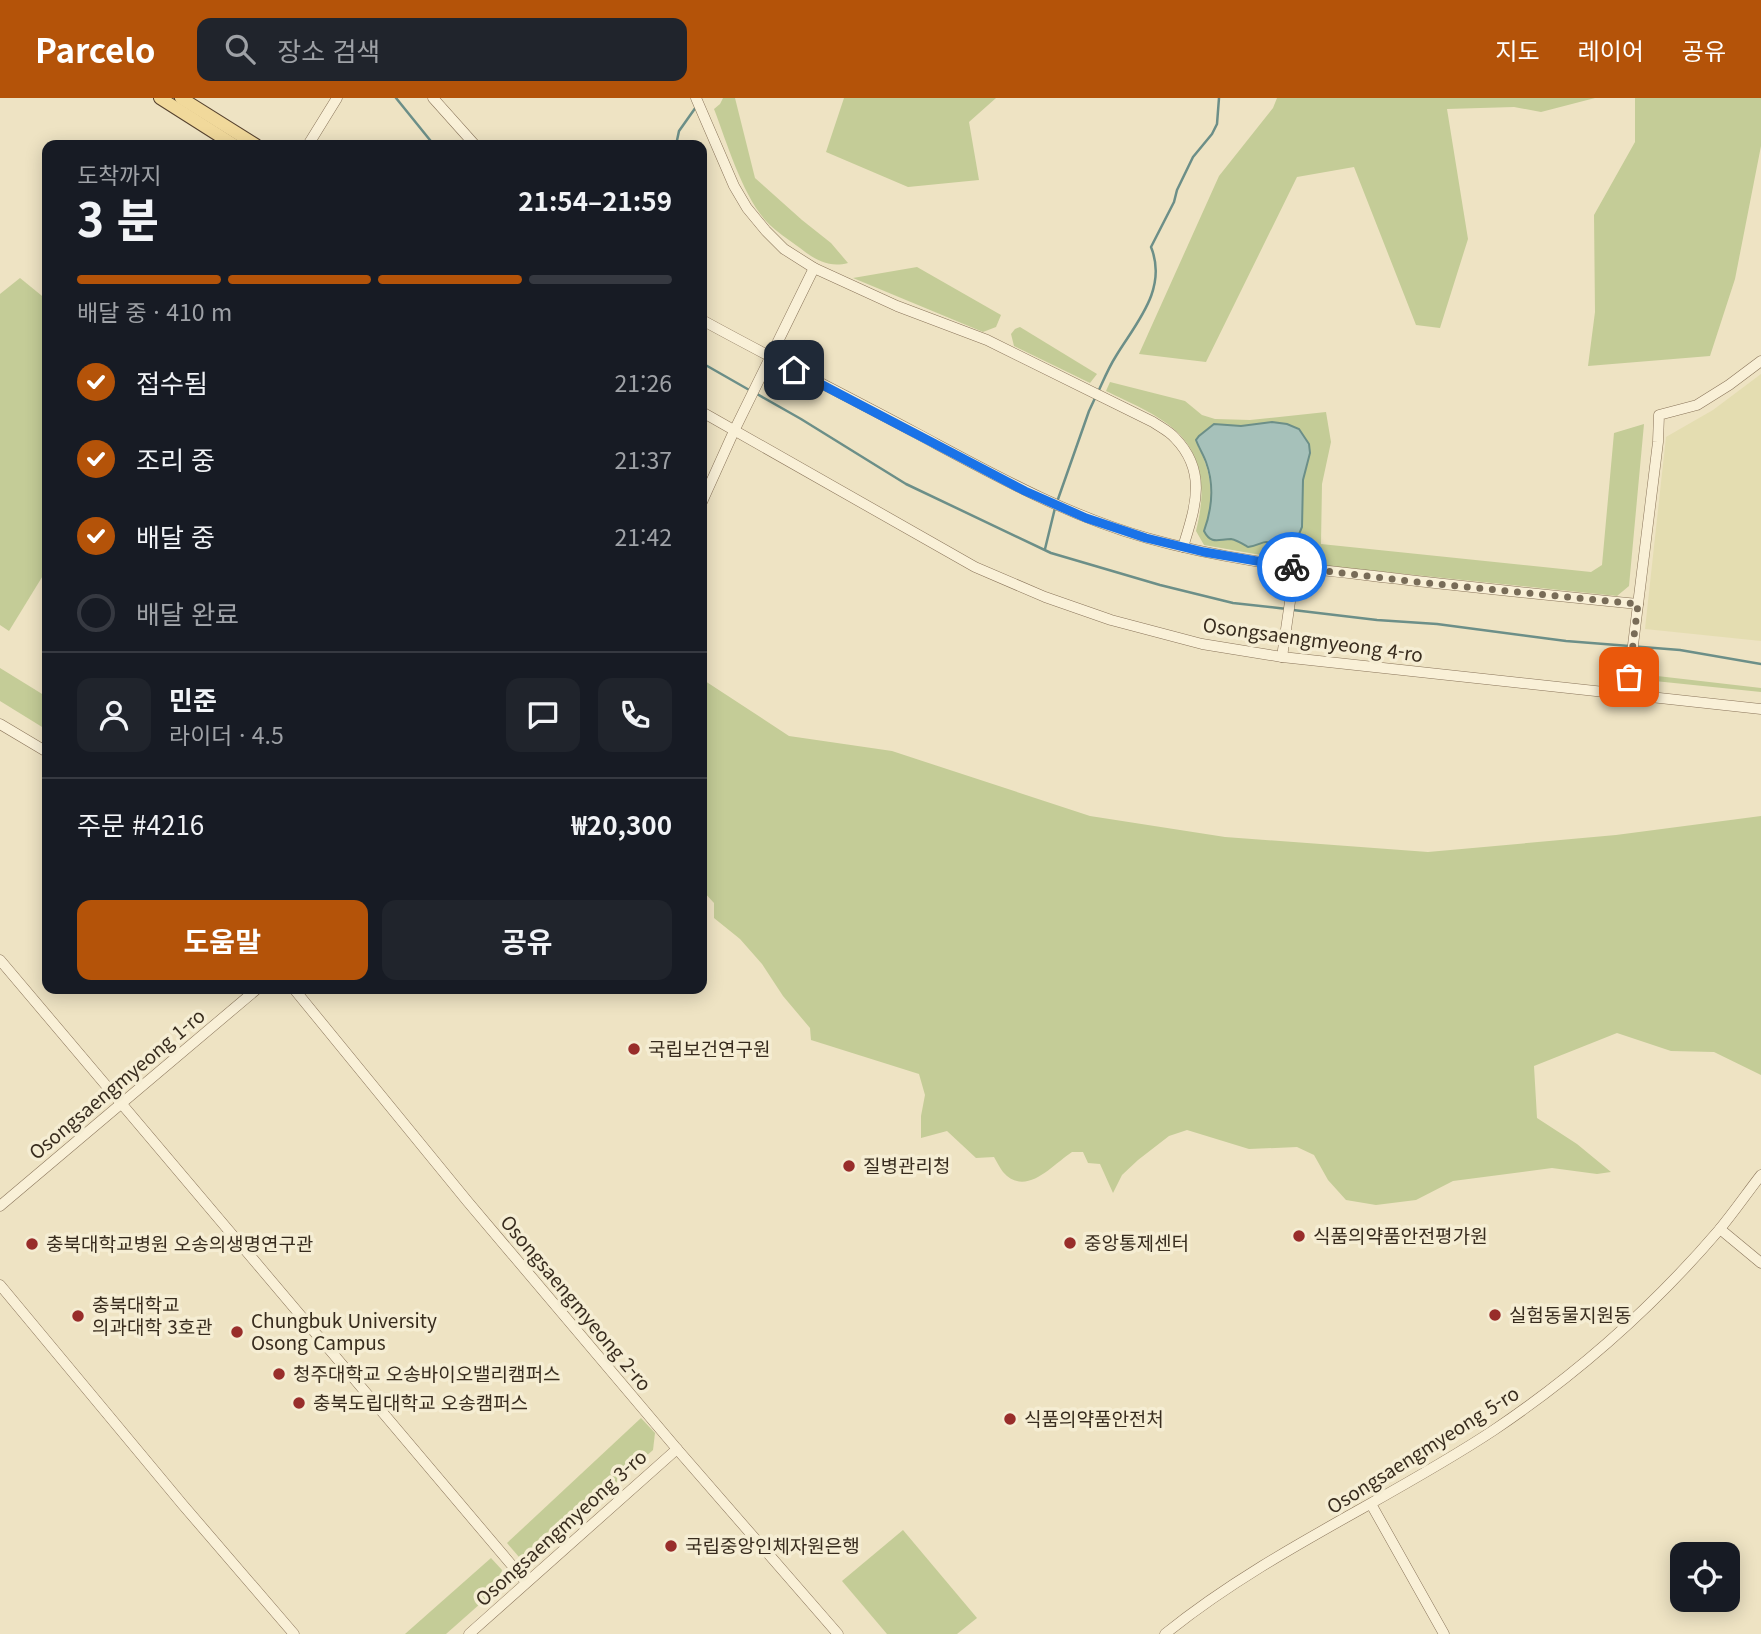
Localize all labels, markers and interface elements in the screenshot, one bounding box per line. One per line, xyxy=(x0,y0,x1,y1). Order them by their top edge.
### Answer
search box xyxy=(197,18,687,81)
text: Parcelo xyxy=(35,25,155,73)
icon: search xyxy=(221,30,259,68)
text: 장소 검색 xyxy=(277,31,380,68)
text: 지도 xyxy=(1495,32,1540,67)
text: 레이어 xyxy=(1578,32,1644,67)
text: 공유 xyxy=(1682,32,1726,67)
text: 도착까지 xyxy=(77,157,162,191)
text: 21:54–21:59 xyxy=(518,181,672,218)
text: 3 분 xyxy=(77,184,159,250)
text: 배달 중 · 410 m xyxy=(77,294,232,328)
pin xyxy=(764,340,824,400)
icon: home xyxy=(775,351,813,389)
icon: check xyxy=(77,363,115,401)
text: 접수됨 xyxy=(136,363,208,400)
text: 21:26 xyxy=(615,365,672,399)
icon: check xyxy=(77,440,115,478)
text: 조리 중 xyxy=(136,440,215,477)
text: 21:37 xyxy=(615,442,672,476)
icon: check xyxy=(77,517,115,555)
text: 배달 중 xyxy=(136,517,215,554)
text: 21:42 xyxy=(615,519,672,553)
courier xyxy=(1257,532,1327,602)
icon: bike xyxy=(1273,548,1311,586)
text: 배달 완료 xyxy=(136,594,239,631)
street label: Osongsaengmyeong 4-ro xyxy=(1201,610,1425,667)
pin xyxy=(1599,647,1659,707)
icon: bag xyxy=(1610,658,1648,696)
button: person xyxy=(77,678,151,752)
button: chat xyxy=(506,678,580,752)
button: phone xyxy=(598,678,672,752)
text: 민준 xyxy=(169,680,217,717)
text: 라이더 · 4.5 xyxy=(169,717,284,751)
text: 주문 #4216 xyxy=(77,805,204,842)
text: ₩20,300 xyxy=(572,805,672,842)
button: 도움말 xyxy=(77,900,368,980)
button: 공유 xyxy=(382,900,672,980)
street label: Osongsaengmyeong 1-ro xyxy=(22,1001,210,1165)
place label: 국립보건연구원 xyxy=(648,1034,770,1061)
marker: 국립보건연구원 xyxy=(626,1041,642,1057)
place label: 질병관리청 xyxy=(863,1151,950,1178)
marker: 질병관리청 xyxy=(841,1158,857,1174)
street label: Osongsaengmyeong 2-ro xyxy=(495,1208,659,1396)
place label: 식품의약품안전평가원 xyxy=(1313,1221,1488,1248)
place label: 중앙통제센터 xyxy=(1084,1228,1189,1255)
marker: 식품의약품안전평가원 xyxy=(1291,1228,1307,1244)
place label: 충북대학교병원 오송의생명연구관 xyxy=(46,1229,314,1256)
marker: 중앙통제센터 xyxy=(1062,1235,1078,1251)
marker: 충북대학교병원 오송의생명연구관 xyxy=(24,1236,40,1252)
place label: 충북대학교 의과대학 3호관 xyxy=(92,1290,213,1339)
place label: 실험동물지원동 xyxy=(1509,1300,1631,1327)
place label: Chungbuk University Osong Campus xyxy=(251,1306,437,1355)
marker: 실험동물지원동 xyxy=(1487,1307,1503,1323)
marker: 충북대학교 의과대학 3호관 xyxy=(70,1308,86,1324)
marker: Chungbuk University Osong Campus xyxy=(229,1324,245,1340)
place label: 청주대학교 오송바이오밸리캠퍼스 xyxy=(293,1359,561,1386)
marker: 청주대학교 오송바이오밸리캠퍼스 xyxy=(271,1366,287,1382)
street label: Osongsaengmyeong 5-ro xyxy=(1321,1378,1524,1519)
place label: 충북도립대학교 오송캠퍼스 xyxy=(313,1388,528,1415)
marker: 충북도립대학교 오송캠퍼스 xyxy=(291,1395,307,1411)
place label: 식품의약품안전처 xyxy=(1024,1404,1164,1431)
marker: 식품의약품안전처 xyxy=(1002,1411,1018,1427)
street label: Osongsaengmyeong 3-ro xyxy=(468,1443,652,1611)
place label: 국립중앙인체자원은행 xyxy=(685,1531,860,1558)
marker: 국립중앙인체자원은행 xyxy=(663,1538,679,1554)
map controls xyxy=(1670,1542,1740,1612)
button: locate xyxy=(1670,1542,1740,1612)

